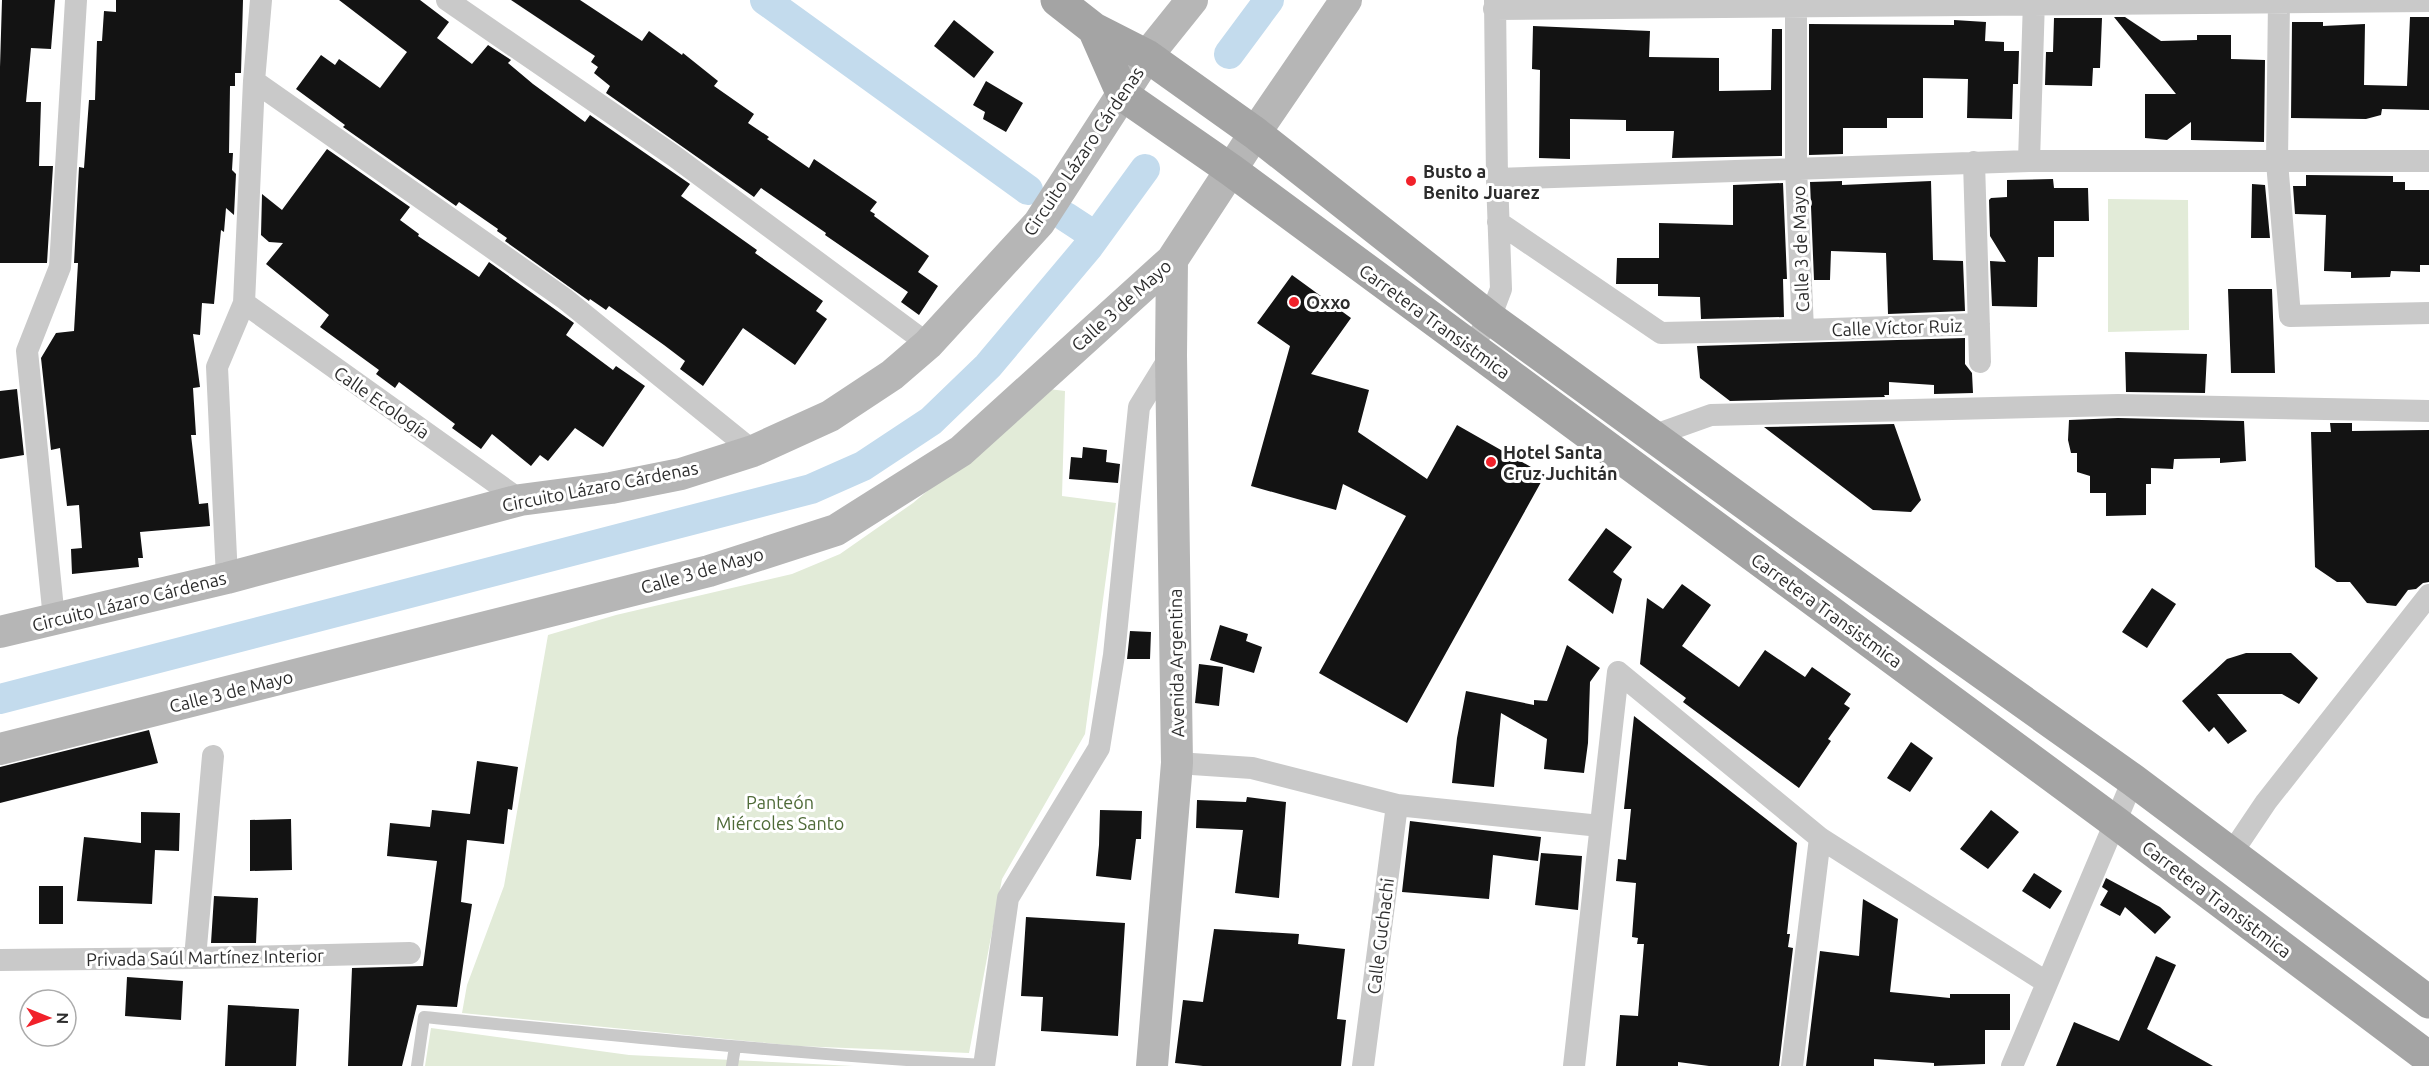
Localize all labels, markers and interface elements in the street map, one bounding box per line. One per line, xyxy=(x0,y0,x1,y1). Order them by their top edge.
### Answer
street label: Circuito Lázaro Cárdenas xyxy=(1019,63,1147,239)
place label: Busto a Benito Juarez xyxy=(1423,161,1540,202)
marker: Busto a Benito Juarez xyxy=(1404,174,1418,188)
street label: Calle 3 de Mayo xyxy=(1788,185,1812,313)
street label: Calle 3 de Mayo xyxy=(1067,255,1175,355)
street label: Carretera Transistmica xyxy=(1356,260,1514,382)
place label: Oxxo xyxy=(1306,292,1351,312)
marker: Oxxo xyxy=(1287,295,1301,309)
street label: Calle Víctor Ruiz xyxy=(1831,315,1963,339)
street label: Calle Ecología xyxy=(330,362,434,442)
place label: Hotel Santa Cruz Juchitán xyxy=(1503,442,1618,483)
marker: Hotel Santa Cruz Juchitán xyxy=(1484,455,1498,469)
street label: Circuito Lázaro Cárdenas xyxy=(500,457,700,515)
street label: Calle 3 de Mayo xyxy=(638,543,766,597)
street label: Carretera Transistmica xyxy=(1748,549,1906,671)
street label: Circuito Lázaro Cárdenas xyxy=(30,567,228,635)
street label: Avenida Argentina xyxy=(1165,588,1187,738)
street label: Calle 3 de Mayo xyxy=(167,666,295,716)
park label: Panteón Miércoles Santo xyxy=(716,792,844,833)
street label: Carretera Transistmica xyxy=(2139,836,2295,962)
street label: Calle Guchachi xyxy=(1363,877,1397,995)
street label: Privada Saúl Martínez Interior xyxy=(86,945,324,969)
north arrow xyxy=(18,988,78,1048)
text: N xyxy=(54,1012,72,1024)

